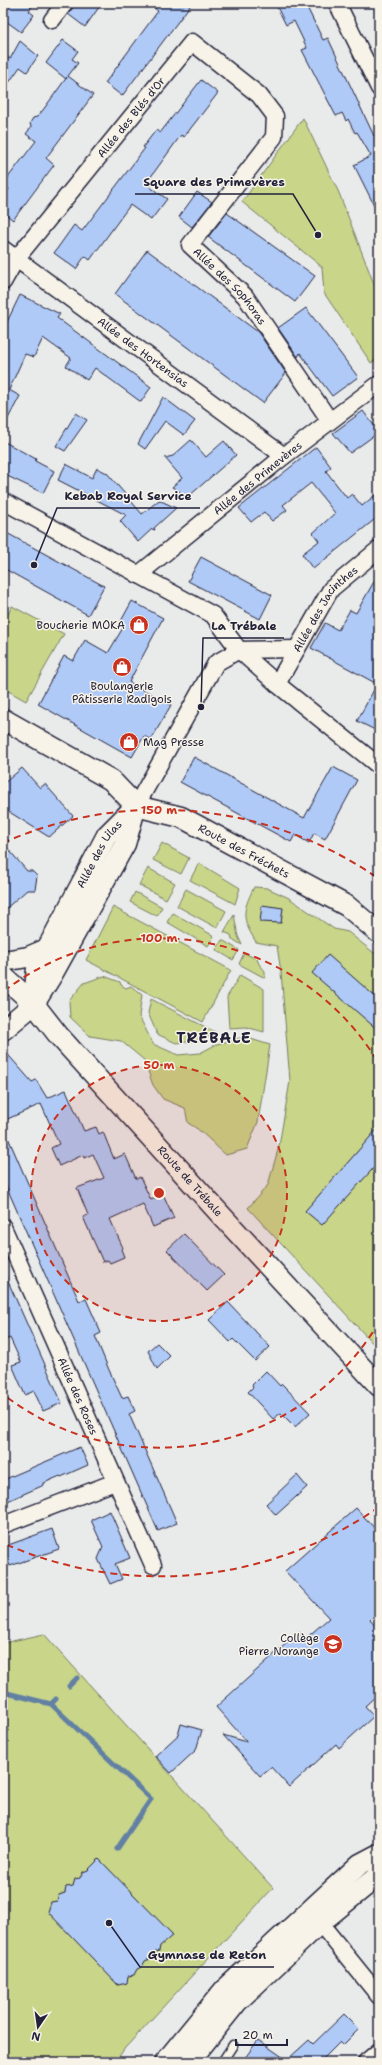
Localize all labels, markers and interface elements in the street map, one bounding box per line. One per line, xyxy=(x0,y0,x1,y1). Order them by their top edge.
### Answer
street label: Allée des Blés d'Or xyxy=(94,74,169,161)
callout: Square des Primevères xyxy=(135,170,293,194)
text: Square des Primevères xyxy=(143,174,285,190)
street label: Allée des Sophoras xyxy=(189,244,270,328)
street label: Allée des Hortensias xyxy=(94,314,191,391)
street label: Allée des Primevères xyxy=(210,438,305,519)
callout: Kebab Royal Service xyxy=(57,484,200,508)
text: Kebab Royal Service xyxy=(64,488,192,504)
street label: Allée des Jacinthes xyxy=(290,563,361,655)
shop icon: Boucherie MOKA xyxy=(128,614,150,636)
callout: La Trébale xyxy=(203,614,284,638)
place label: Boucherie MOKA xyxy=(37,618,125,633)
text: La Trébale xyxy=(211,618,277,634)
shop icon: Boulangerie Pâtisserie Radigois xyxy=(111,656,133,678)
place label: Boulangerie Pâtisserie Radigois xyxy=(72,679,172,707)
shop icon: Mag Presse xyxy=(118,731,140,753)
place label: Mag Presse xyxy=(143,735,204,750)
text: 150 m xyxy=(141,802,177,818)
street label: Allée des Lilas xyxy=(73,817,125,891)
street label: Route des Fréchets xyxy=(195,821,292,882)
text: 100 m xyxy=(141,930,178,946)
district label: TRÉBALE xyxy=(176,1027,252,1048)
text: 50 m xyxy=(144,1057,175,1073)
street label: Route de Trébale xyxy=(154,1143,226,1220)
centre of rings xyxy=(152,1186,166,1200)
street label: Allée des Roses xyxy=(54,1355,101,1437)
place label: Collège Pierre Norange xyxy=(239,1631,319,1659)
school or university icon: Collège Pierre Norange xyxy=(322,1633,344,1655)
callout: Gymnase de Reton xyxy=(140,1943,274,1967)
text: Gymnase de Reton xyxy=(148,1947,266,1963)
north arrow xyxy=(18,2007,58,2047)
scale bar xyxy=(236,2021,287,2047)
text: 20 m xyxy=(242,2027,273,2043)
text: N xyxy=(30,2028,42,2045)

